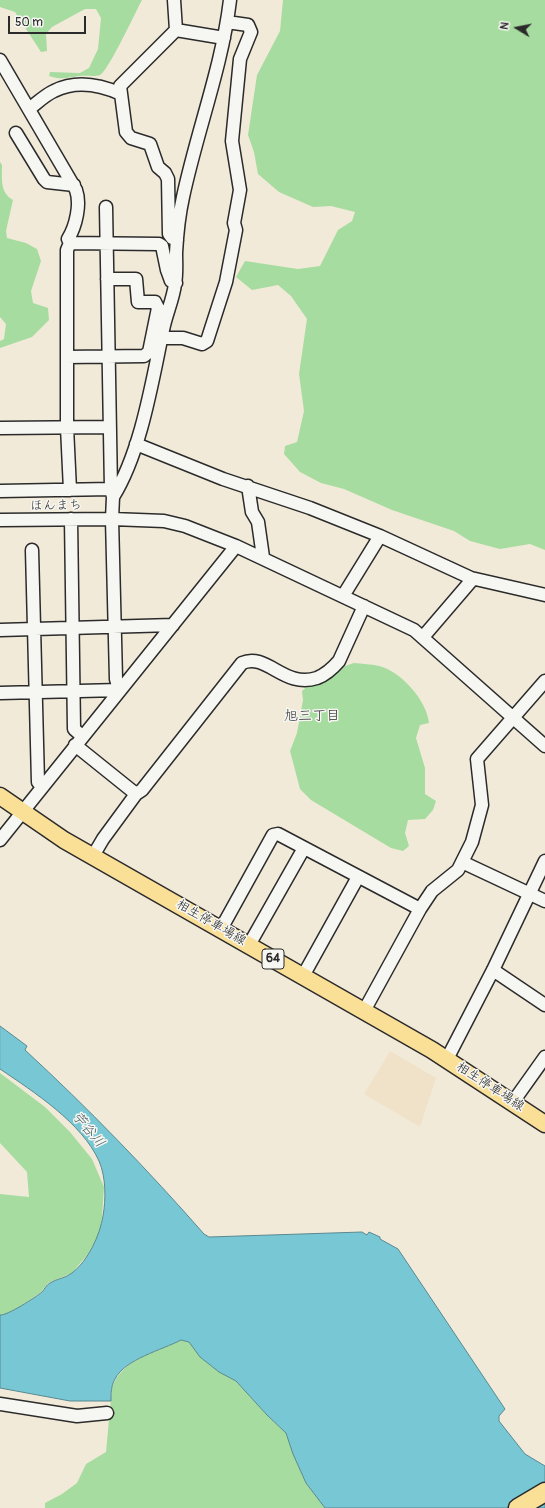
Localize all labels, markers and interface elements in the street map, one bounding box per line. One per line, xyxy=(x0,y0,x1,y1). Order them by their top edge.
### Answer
scale bar xyxy=(10,8,88,34)
north arrow xyxy=(497,8,537,48)
text: 50 m xyxy=(15,15,43,30)
text: N xyxy=(498,21,512,31)
street label: ほんまち xyxy=(30,498,82,514)
district label: 旭三丁目 xyxy=(284,708,340,724)
street label: 相生停車場線 xyxy=(173,897,249,949)
road number: 64 xyxy=(262,949,284,969)
street label: 相生停車場線 xyxy=(453,1059,527,1115)
water label: 苧谷川 xyxy=(68,1109,108,1151)

